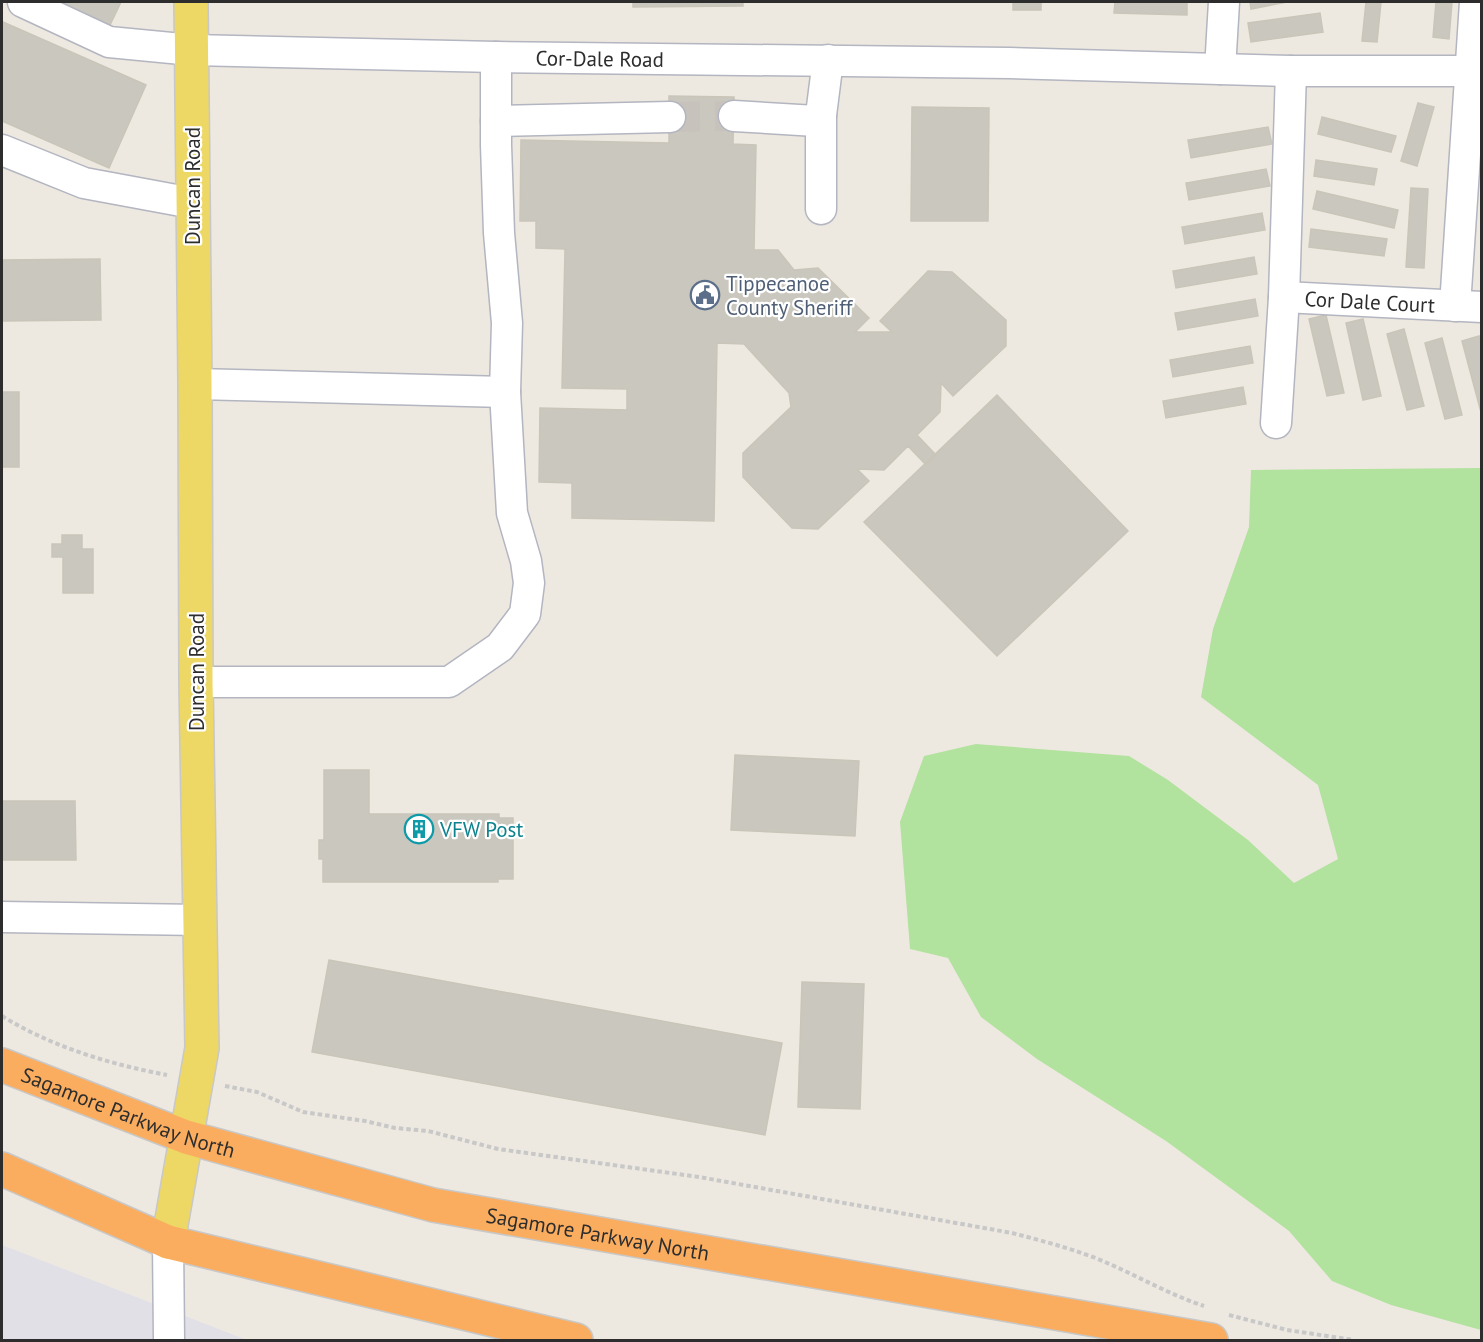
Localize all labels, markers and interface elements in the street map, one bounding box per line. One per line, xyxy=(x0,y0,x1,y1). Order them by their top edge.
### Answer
street label: Cor-Dale Road xyxy=(535,44,664,72)
street label: Duncan Road xyxy=(179,127,206,245)
place label: Tippecanoe County Sheriff xyxy=(726,270,854,321)
public building icon: Tippecanoe County Sheriff xyxy=(689,279,721,311)
street label: Cor Dale Court xyxy=(1304,285,1436,318)
street label: Duncan Road xyxy=(183,613,210,731)
building icon: VFW Post xyxy=(403,813,435,845)
place label: VFW Post xyxy=(439,816,523,843)
street label: Sagamore Parkway North xyxy=(18,1060,238,1163)
street label: Sagamore Parkway North xyxy=(484,1201,711,1266)

